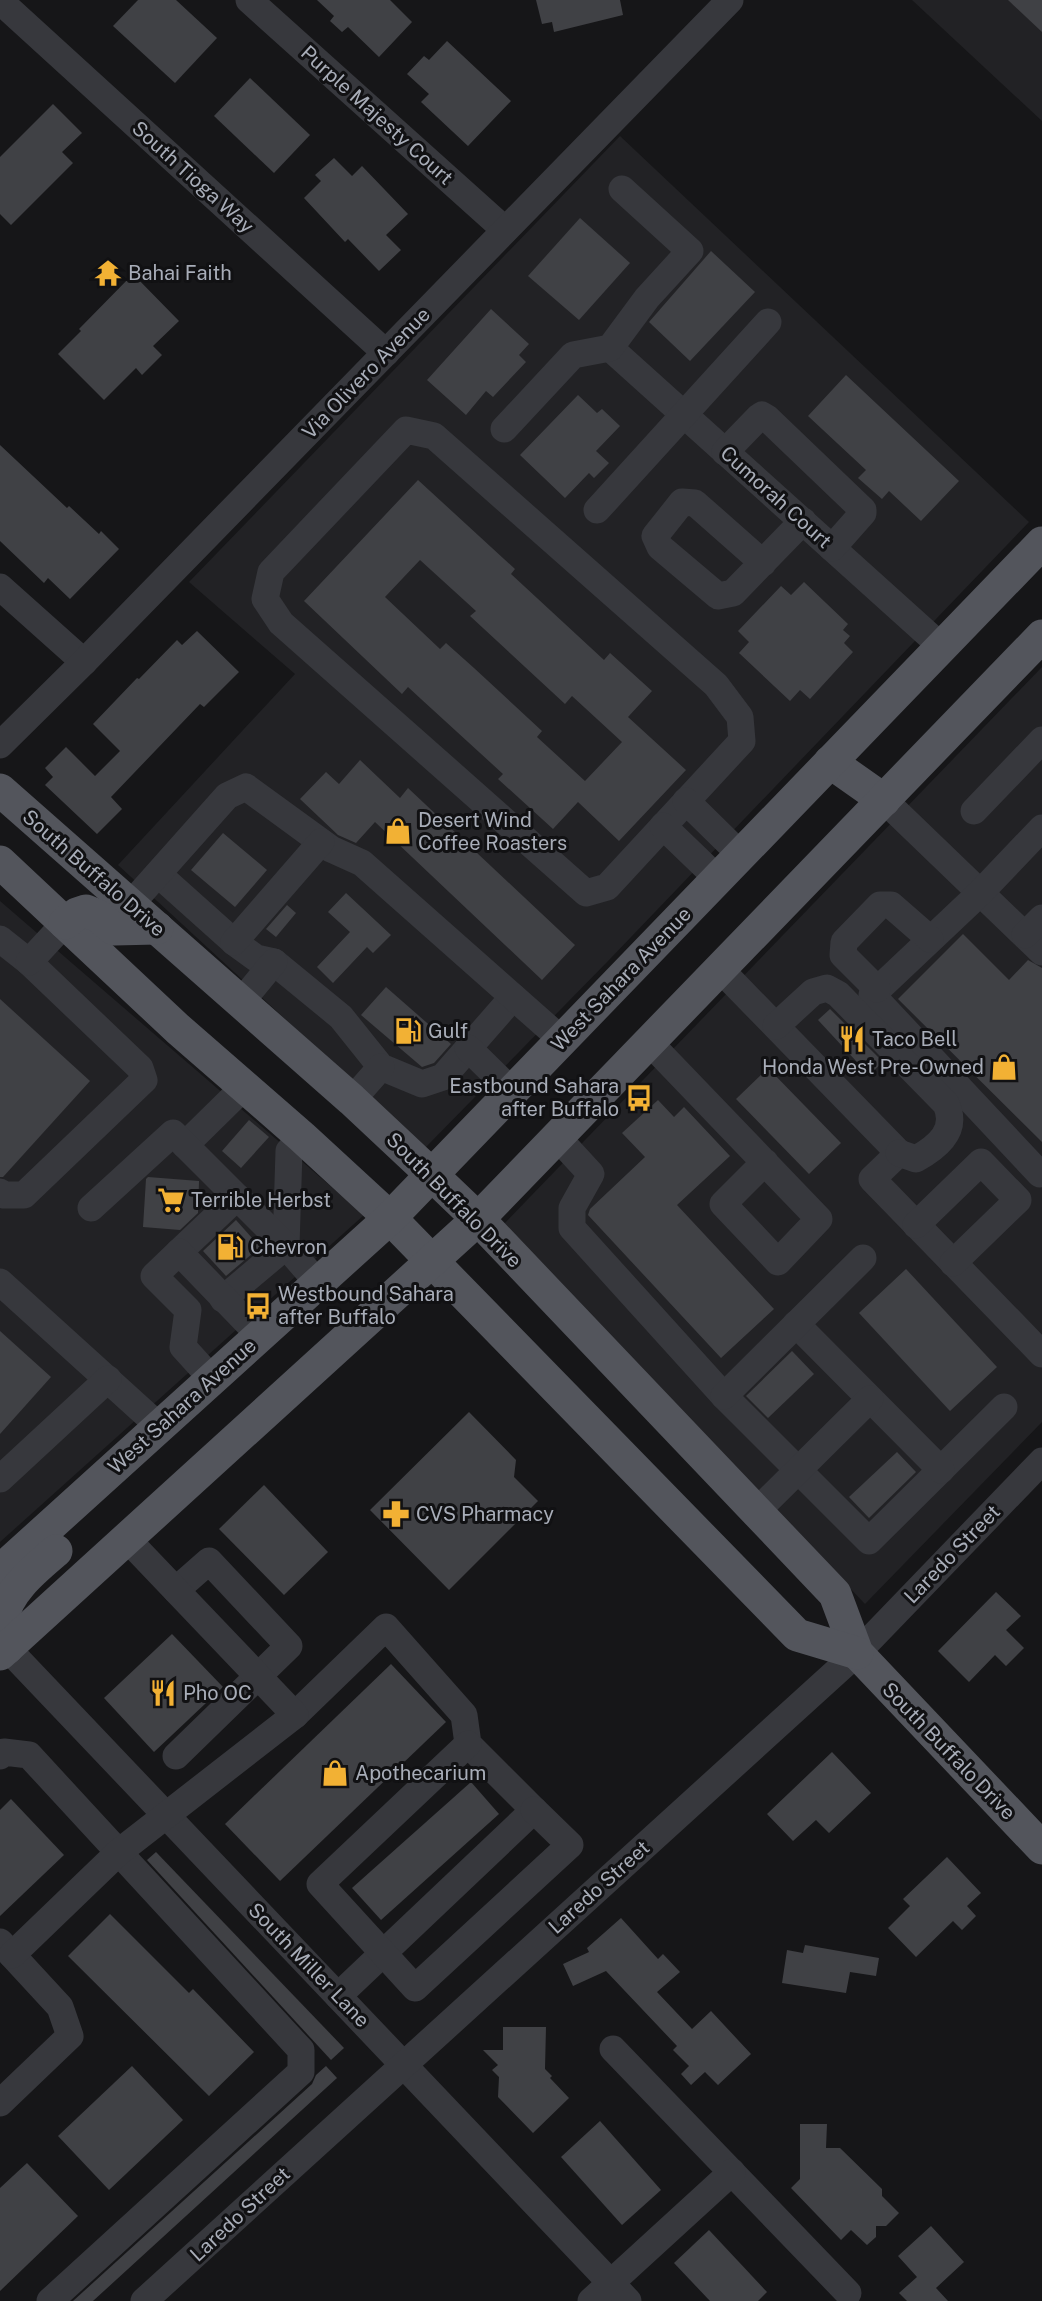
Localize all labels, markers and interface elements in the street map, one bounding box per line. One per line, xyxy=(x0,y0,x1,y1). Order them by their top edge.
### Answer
street label: Purple Majesty Court xyxy=(296,40,458,190)
street label: South Tioga Way xyxy=(127,116,259,238)
temple icon: Bahai Faith xyxy=(93,258,123,288)
place label: Bahai Faith xyxy=(128,261,232,285)
street label: Via Olivero Avenue xyxy=(297,302,435,444)
street label: Cumorah Court xyxy=(716,441,836,553)
street label: South Buffalo Drive xyxy=(18,804,170,942)
place label: Desert Wind Coffee Roasters xyxy=(418,808,567,855)
shop icon: Desert Wind Coffee Roasters xyxy=(383,816,413,846)
street label: West Sahara Avenue xyxy=(546,902,696,1056)
fuel station icon: Gulf xyxy=(393,1016,423,1046)
place label: Gulf xyxy=(428,1019,468,1043)
restaurant icon: Taco Bell xyxy=(837,1024,867,1054)
place label: Taco Bell xyxy=(872,1027,957,1051)
shop icon: Honda West Pre-Owned xyxy=(989,1052,1019,1082)
place label: Honda West Pre-Owned xyxy=(762,1055,984,1079)
place label: Eastbound Sahara after Buffalo xyxy=(449,1074,619,1121)
bus stop icon: Eastbound Sahara after Buffalo xyxy=(624,1083,654,1113)
street label: South Buffalo Drive xyxy=(381,1127,527,1273)
supermarket icon: Terrible Herbst xyxy=(156,1185,186,1215)
place label: Terrible Herbst xyxy=(191,1188,331,1212)
fuel station icon: Chevron xyxy=(215,1232,245,1262)
place label: Chevron xyxy=(250,1235,327,1259)
place label: Westbound Sahara after Buffalo xyxy=(278,1282,454,1329)
bus stop icon: Westbound Sahara after Buffalo xyxy=(243,1291,273,1321)
street label: West Sahara Avenue xyxy=(103,1333,261,1479)
pharmacy icon: CVS Pharmacy xyxy=(381,1499,411,1529)
street label: Laredo Street xyxy=(899,1500,1005,1608)
place label: CVS Pharmacy xyxy=(416,1502,554,1526)
street label: South Buffalo Drive xyxy=(877,1677,1021,1825)
restaurant icon: Pho OC xyxy=(148,1678,178,1708)
place label: Pho OC xyxy=(183,1681,252,1705)
shop icon: Apothecarium xyxy=(320,1758,350,1788)
place label: Apothecarium xyxy=(355,1761,486,1785)
street label: Laredo Street xyxy=(544,1835,654,1939)
street label: South Miller Lane xyxy=(243,1898,375,2032)
street label: Laredo Street xyxy=(185,2162,295,2266)

